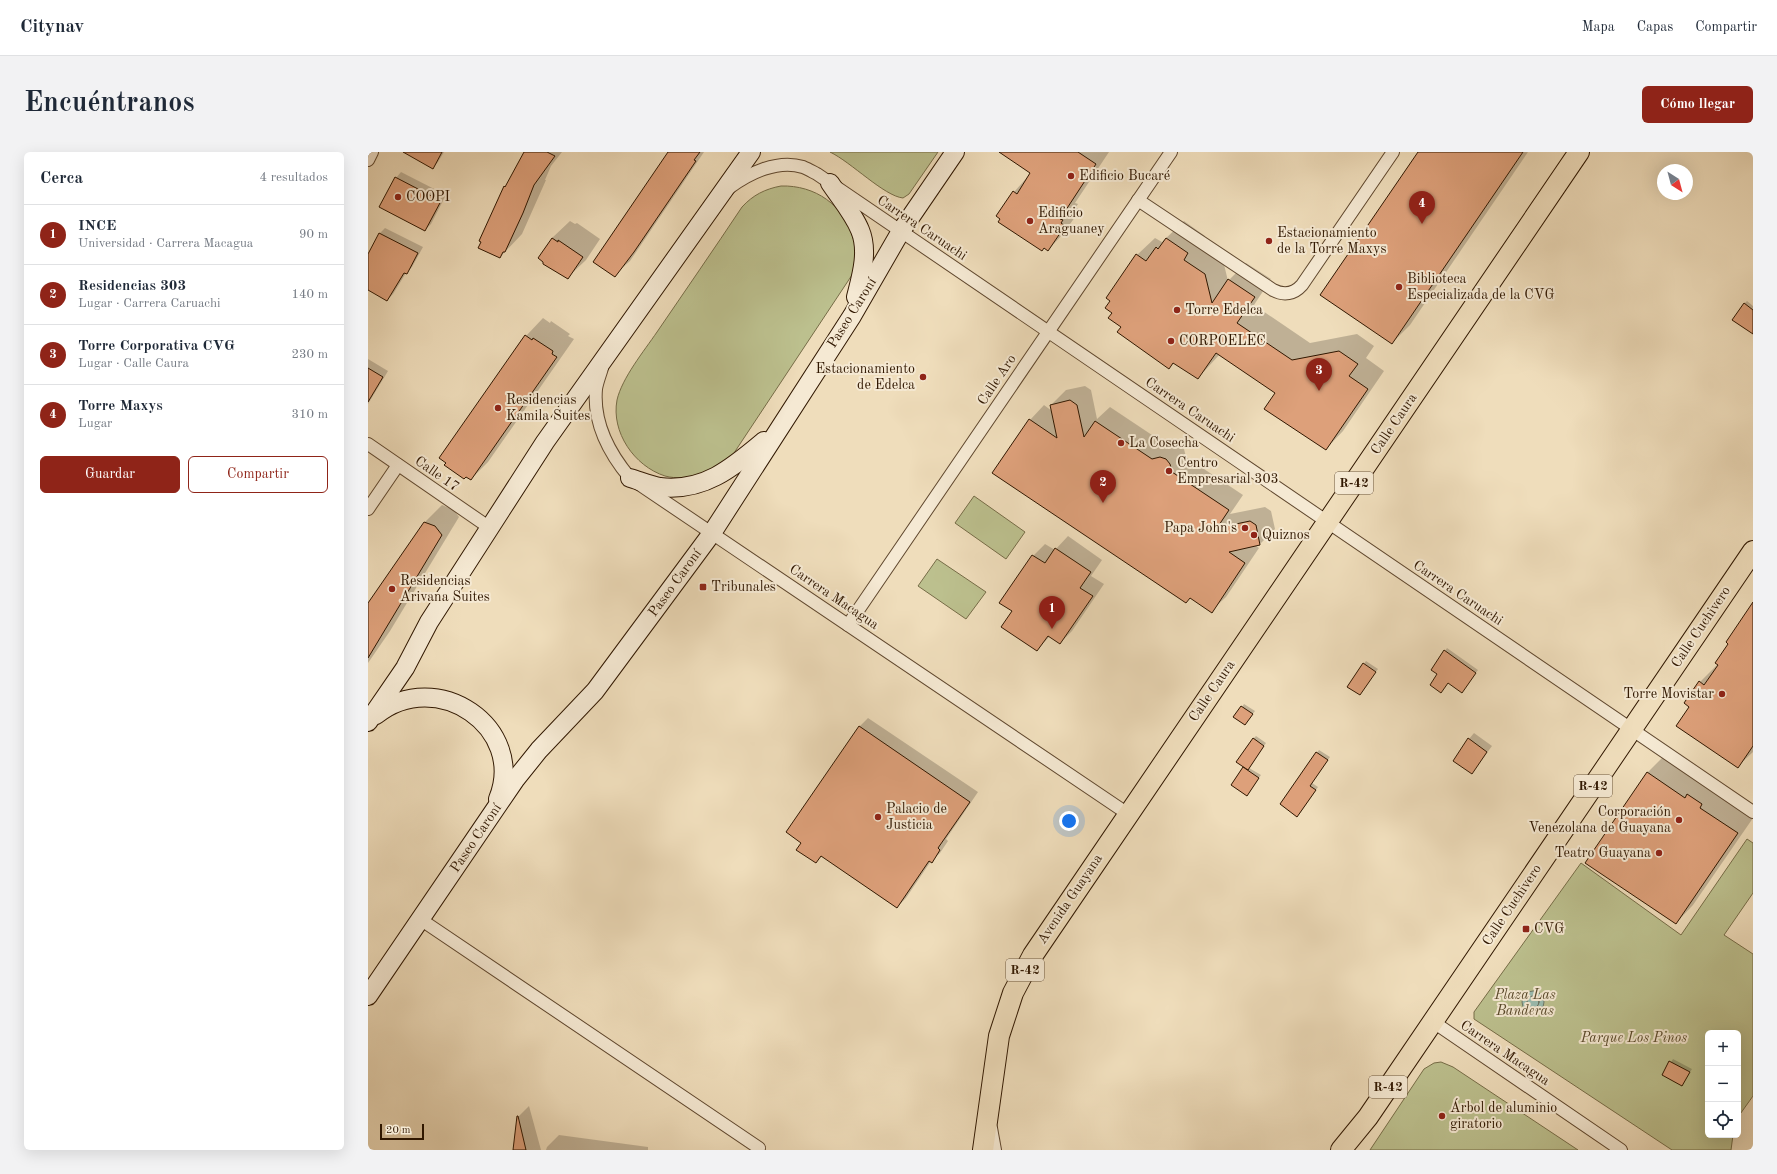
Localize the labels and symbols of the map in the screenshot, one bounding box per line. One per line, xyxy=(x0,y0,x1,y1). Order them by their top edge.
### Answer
north arrow xyxy=(1657,164,1693,200)
place label: Edificio Bucaré xyxy=(1079,169,1170,183)
marker: Edificio Bucaré xyxy=(1066,171,1076,181)
place label: COOPI xyxy=(406,190,450,204)
pin: 4 xyxy=(1409,191,1435,224)
marker: COOPI xyxy=(393,192,403,202)
street label: Carrera Caruachi xyxy=(875,193,969,263)
place label: Edificio Araguaney xyxy=(1038,206,1105,236)
marker: Edificio Araguaney xyxy=(1025,216,1035,226)
place label: Estacionamiento de la Torre Maxys xyxy=(1277,226,1387,256)
marker: Estacionamiento de la Torre Maxys xyxy=(1264,236,1274,246)
place label: Biblioteca Especializada de la CVG xyxy=(1407,272,1555,302)
street label: Paseo Caroní xyxy=(825,275,879,350)
marker: Biblioteca Especializada de la CVG xyxy=(1394,282,1404,292)
place label: Torre Edelca xyxy=(1185,303,1263,317)
marker: Torre Edelca xyxy=(1172,305,1182,315)
place label: CORPOELEC xyxy=(1179,334,1266,348)
marker: CORPOELEC xyxy=(1166,336,1176,346)
street label: Calle Aro xyxy=(975,352,1019,408)
pin: 3 xyxy=(1306,358,1332,391)
place label: Estacionamiento de Edelca xyxy=(815,362,915,392)
marker: Estacionamiento de Edelca xyxy=(918,372,928,382)
street label: Carrera Caruachi xyxy=(1143,375,1237,445)
street label: Calle Caura xyxy=(1368,391,1420,457)
place label: Residencias Kamila Suites xyxy=(506,393,590,423)
marker: Residencias Kamila Suites xyxy=(493,403,503,413)
place label: La Cosecha xyxy=(1129,436,1199,450)
marker: La Cosecha xyxy=(1116,438,1126,448)
street label: Calle 17 xyxy=(412,454,462,494)
place label: Centro Empresarial 303 xyxy=(1177,456,1279,486)
marker: Centro Empresarial 303 xyxy=(1164,466,1174,476)
pin: 2 xyxy=(1090,470,1116,503)
road number: R-42 xyxy=(1335,472,1373,494)
place label: Papa John's xyxy=(1164,521,1237,535)
marker: Papa John's xyxy=(1240,523,1250,533)
place label: Quiznos xyxy=(1262,528,1310,542)
marker: Quiznos xyxy=(1249,530,1259,540)
street label: Paseo Caroní xyxy=(646,547,704,619)
street label: Carrera Caruachi xyxy=(1411,558,1505,628)
street label: Carrera Macagua xyxy=(787,562,881,632)
place label: Residencias Arivana Suites xyxy=(400,574,490,604)
place label: Tribunales xyxy=(711,580,776,594)
marker: Tribunales xyxy=(698,582,708,592)
marker: Residencias Arivana Suites xyxy=(387,584,397,594)
street label: Calle Cuchivero xyxy=(1669,584,1733,670)
pin: 1 xyxy=(1039,596,1065,629)
street label: Calle Caura xyxy=(1186,658,1238,724)
place label: Torre Movistar xyxy=(1623,687,1714,701)
marker: Torre Movistar xyxy=(1717,689,1727,699)
road number: R-42 xyxy=(1574,775,1612,797)
street label: Paseo Caroní xyxy=(448,801,504,875)
place label: Palacio de Justicia xyxy=(886,802,947,832)
place label: Corporación Venezolana de Guayana xyxy=(1529,805,1671,835)
your location xyxy=(1059,811,1079,831)
marker: Palacio de Justicia xyxy=(873,812,883,822)
marker: Corporación Venezolana de Guayana xyxy=(1674,815,1684,825)
place label: Teatro Guayana xyxy=(1554,846,1651,860)
marker: Teatro Guayana xyxy=(1654,848,1664,858)
street label: Avenida Guayana xyxy=(1035,851,1105,946)
street label: Calle Cuchivero xyxy=(1480,862,1544,948)
place label: CVG xyxy=(1534,922,1564,936)
marker: CVG xyxy=(1521,924,1531,934)
road number: R-42 xyxy=(1006,959,1044,981)
park label: Plaza Las Banderas xyxy=(1493,988,1556,1018)
street label: Carrera Macagua xyxy=(1458,1018,1552,1088)
park label: Parque Los Pinos xyxy=(1580,1031,1687,1046)
road number: R-42 xyxy=(1369,1076,1407,1098)
place label: Árbol de aluminio giratorio xyxy=(1450,1098,1557,1131)
marker: Árbol de aluminio giratorio xyxy=(1437,1111,1447,1121)
scale bar xyxy=(380,1122,424,1141)

